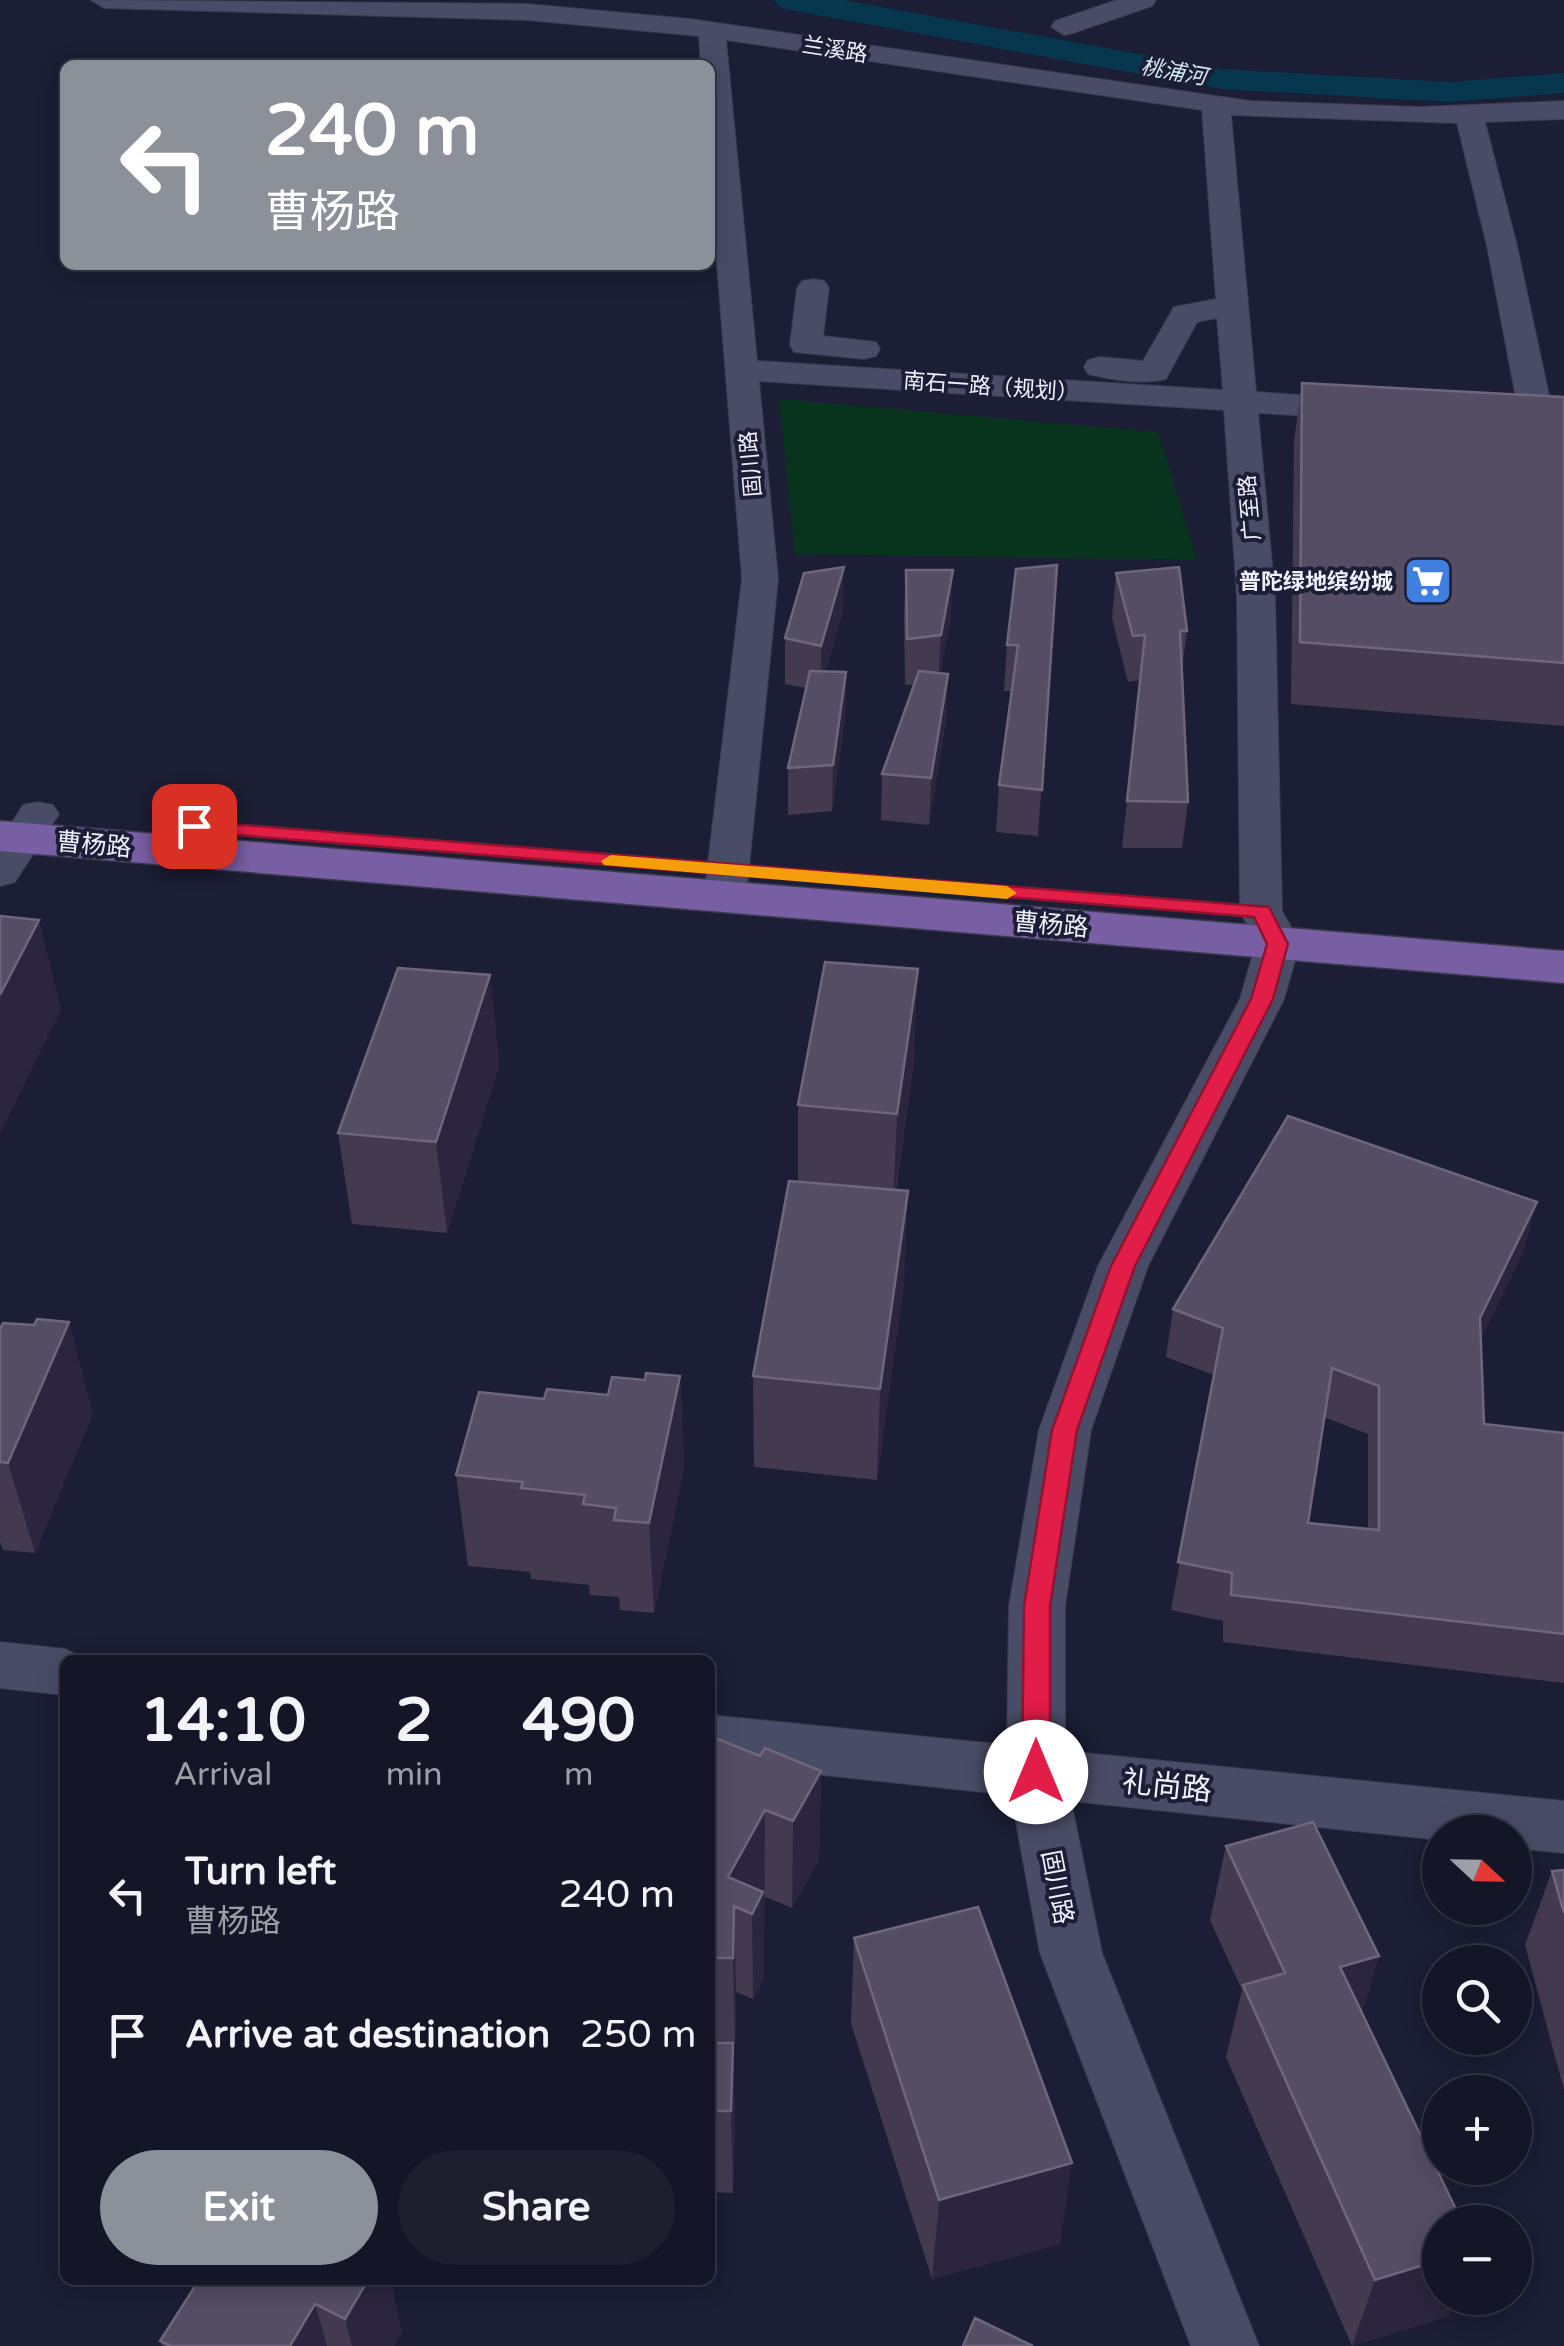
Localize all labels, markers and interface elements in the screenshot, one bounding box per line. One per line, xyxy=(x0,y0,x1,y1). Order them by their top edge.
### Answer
street label: 兰溪路 xyxy=(800,32,869,68)
water label: 桃浦河 xyxy=(1139,53,1213,91)
text: 240 m xyxy=(265,90,479,174)
icon: left xyxy=(100,100,230,230)
text: 曹杨路 xyxy=(265,186,400,240)
street label: 南石一路（规划） xyxy=(902,368,1080,406)
street label: 固川路 xyxy=(735,430,767,498)
street label: 广至路 xyxy=(1234,474,1266,542)
supermarket icon: 普陀绿地缤纷城 xyxy=(1402,555,1454,607)
place label: 普陀绿地缤纷城 xyxy=(1239,569,1393,595)
pin xyxy=(152,784,237,869)
icon: arrive xyxy=(167,799,222,854)
street label: 曹杨路 xyxy=(55,827,133,863)
street label: 曹杨路 xyxy=(1012,907,1090,943)
text: 14:10 xyxy=(140,1685,306,1757)
text: 2 xyxy=(395,1685,433,1757)
text: 490 xyxy=(522,1685,635,1757)
position arrow xyxy=(984,1720,1088,1824)
text: Arrival xyxy=(173,1756,272,1794)
text: min xyxy=(386,1756,443,1794)
text: m xyxy=(564,1756,593,1794)
street label: 礼尚路 xyxy=(1120,1763,1214,1810)
north arrow xyxy=(1422,1815,1532,1925)
map controls xyxy=(1422,1815,1532,2315)
street label: 固川路 xyxy=(1035,1848,1079,1927)
text: Turn left xyxy=(185,1849,336,1895)
icon: left xyxy=(100,1868,155,1923)
text: 240 m xyxy=(559,1872,675,1918)
text: 曹杨路 xyxy=(185,1903,281,1941)
button: search xyxy=(1422,1945,1532,2055)
icon: arrive xyxy=(100,2008,155,2063)
text: Arrive at destination xyxy=(185,2012,550,2058)
text: 250 m xyxy=(580,2012,696,2058)
button: + xyxy=(1422,2075,1532,2185)
button: Exit xyxy=(100,2150,378,2265)
button: Share xyxy=(398,2150,675,2265)
button: − xyxy=(1422,2205,1532,2315)

